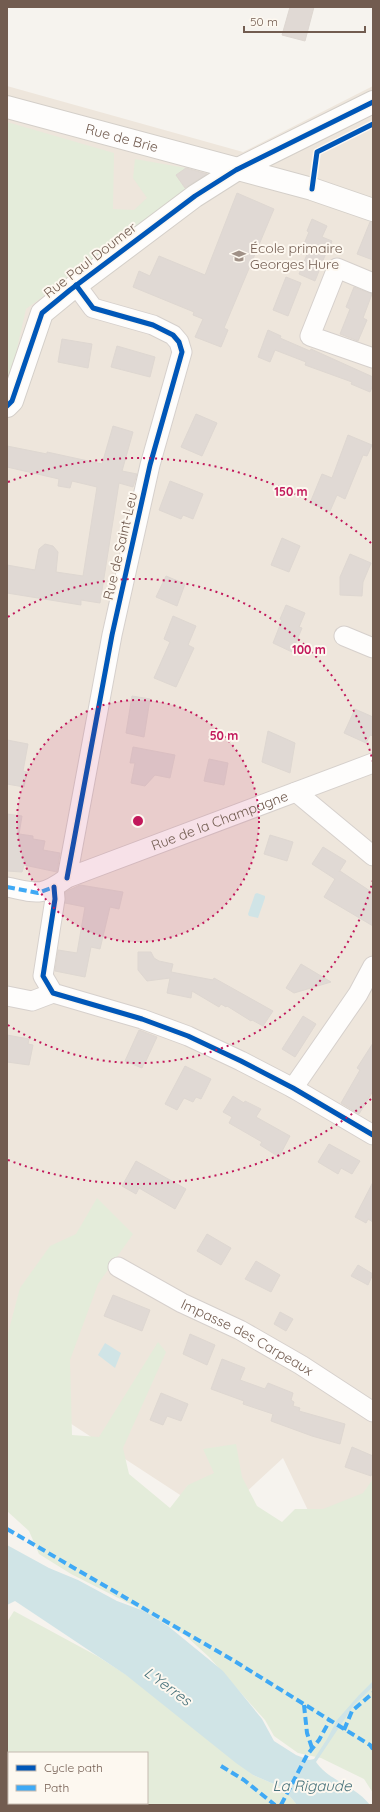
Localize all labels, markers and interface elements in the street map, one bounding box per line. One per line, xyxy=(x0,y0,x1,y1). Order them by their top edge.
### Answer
scale bar xyxy=(244,8,365,34)
text: 50 m xyxy=(250,14,278,29)
street label: Rue de Brie xyxy=(84,120,160,156)
street label: Rue Paul Doumer xyxy=(40,218,141,302)
place label: École primaire Georges Hure xyxy=(250,239,343,273)
school or university icon: École primaire Georges Hure xyxy=(231,248,247,264)
text: 150 m xyxy=(274,484,308,499)
street label: Rue de Saint-Leu xyxy=(99,490,141,602)
text: 100 m xyxy=(292,642,326,657)
text: 50 m xyxy=(210,728,238,743)
street label: Rue de la Champagne xyxy=(149,787,291,855)
centre of rings xyxy=(131,814,145,828)
street label: Impasse des Carpeaux xyxy=(178,1295,317,1380)
water label: L'Yerres xyxy=(141,1662,196,1710)
legend xyxy=(8,1752,148,1804)
text: Cycle path xyxy=(44,1760,103,1775)
water label: La Rigaude xyxy=(273,1776,352,1795)
text: Path xyxy=(44,1780,69,1795)

